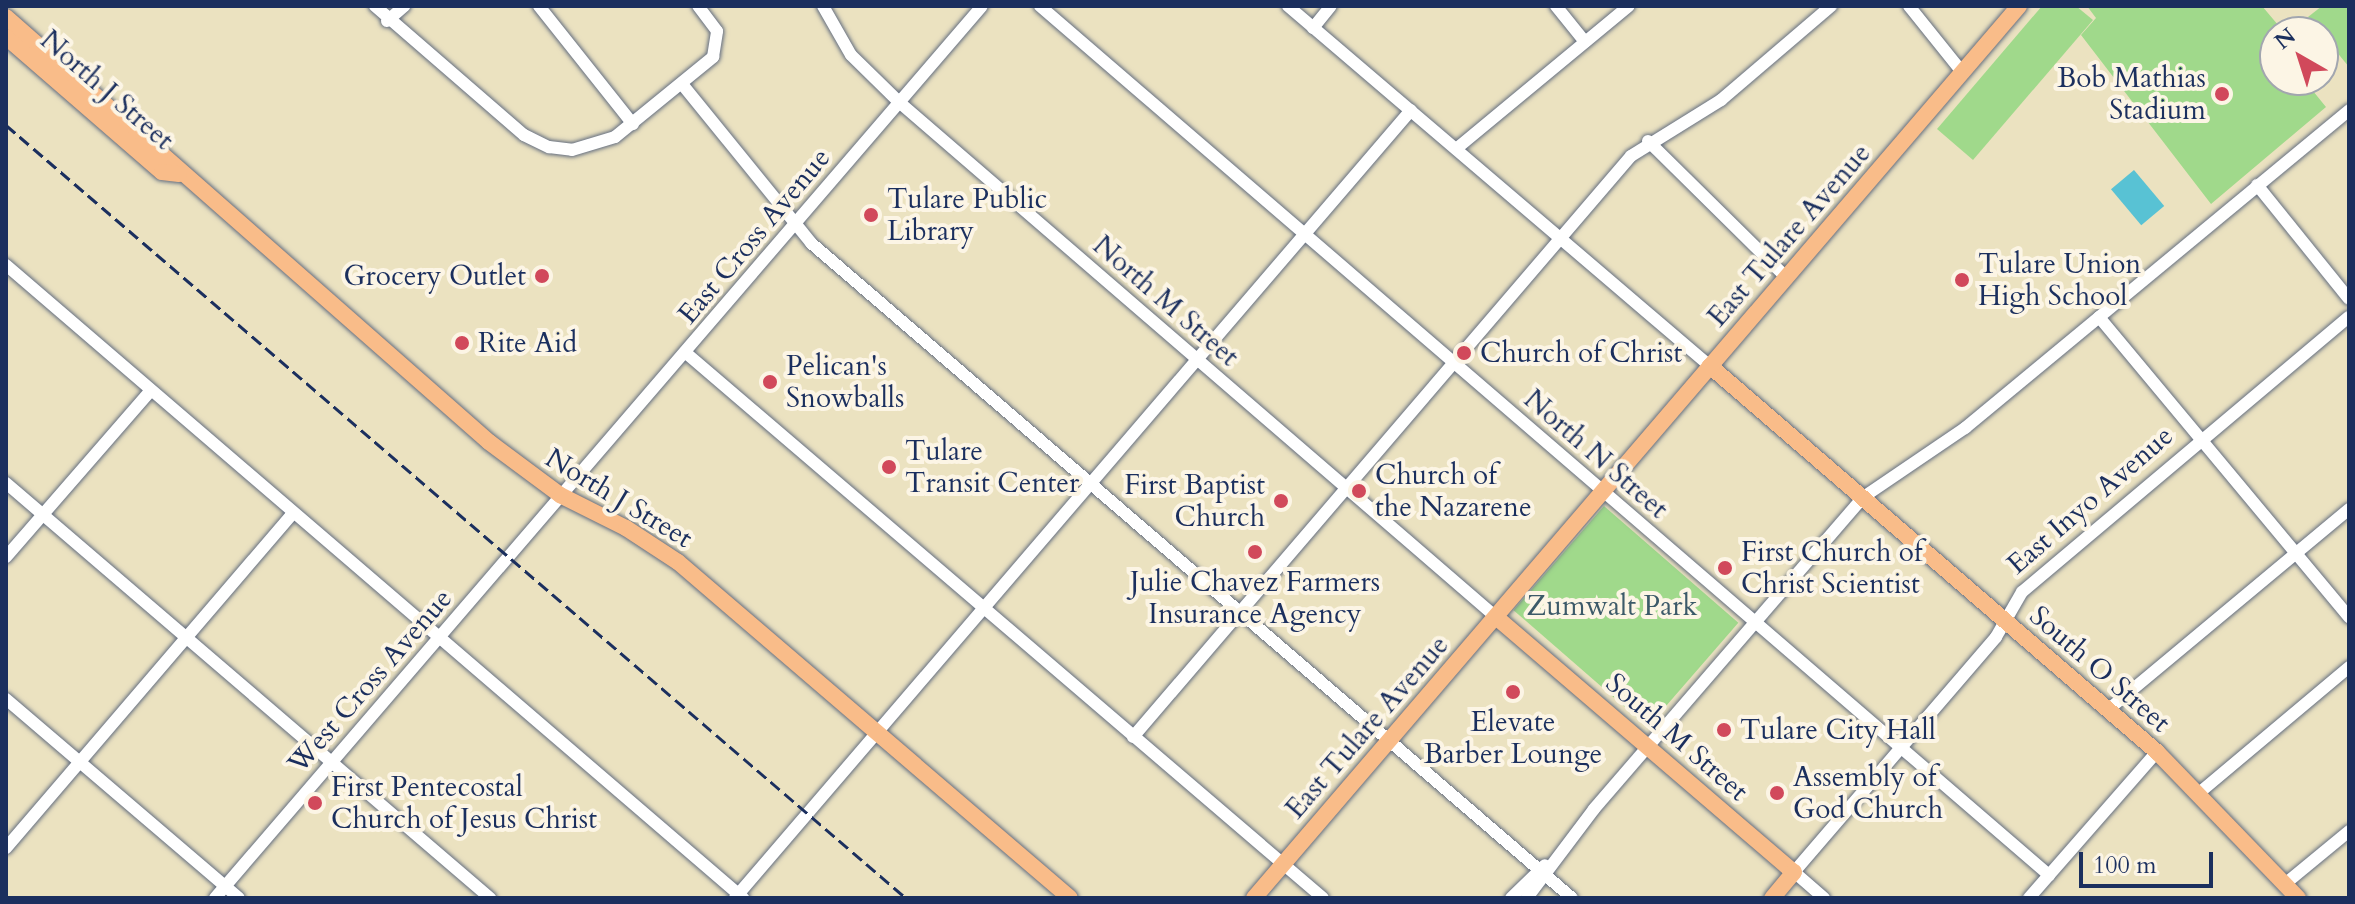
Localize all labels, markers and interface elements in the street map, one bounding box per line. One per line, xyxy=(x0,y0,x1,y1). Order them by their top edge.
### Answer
north arrow xyxy=(2259,16,2339,96)
text: N xyxy=(2268,21,2302,57)
street label: North J Street xyxy=(34,23,180,157)
place label: Bob Mathias Stadium xyxy=(2057,61,2206,127)
marker: Bob Mathias Stadium xyxy=(2213,85,2231,103)
street label: East Tulare Avenue xyxy=(1700,137,1878,333)
street label: East Cross Avenue xyxy=(671,141,837,331)
place label: Tulare Public Library xyxy=(887,182,1047,248)
marker: Tulare Public Library xyxy=(862,206,880,224)
street label: North M Street xyxy=(1086,229,1246,373)
place label: Tulare Union High School xyxy=(1978,247,2141,313)
place label: Grocery Outlet xyxy=(343,259,526,293)
marker: Grocery Outlet xyxy=(533,267,551,285)
marker: Tulare Union High School xyxy=(1953,271,1971,289)
place label: Rite Aid xyxy=(478,326,577,360)
marker: Rite Aid xyxy=(453,334,471,352)
place label: Church of Christ xyxy=(1480,336,1682,370)
marker: Church of Christ xyxy=(1455,344,1473,362)
place label: Pelican's Snowballs xyxy=(786,349,904,415)
marker: Pelican's Snowballs xyxy=(761,373,779,391)
street label: North N Street xyxy=(1517,382,1675,526)
street label: East Inyo Avenue xyxy=(2000,419,2180,581)
place label: Tulare Transit Center xyxy=(905,434,1079,500)
street label: North J Street xyxy=(539,441,699,555)
marker: Tulare Transit Center xyxy=(880,458,898,476)
place label: Church of the Nazarene xyxy=(1375,458,1532,524)
place label: First Baptist Church xyxy=(1124,468,1265,534)
marker: Church of the Nazarene xyxy=(1350,482,1368,500)
marker: First Baptist Church xyxy=(1272,492,1290,510)
place label: First Church of Christ Scientist xyxy=(1741,535,1922,601)
marker: Julie Chavez Farmers Insurance Agency xyxy=(1246,543,1264,561)
marker: First Church of Christ Scientist xyxy=(1716,559,1734,577)
place label: Julie Chavez Farmers Insurance Agency xyxy=(1130,565,1380,631)
street label: West Cross Avenue xyxy=(281,582,459,780)
park label: Zumwalt Park xyxy=(1527,589,1697,623)
street label: South O Street xyxy=(2023,599,2177,739)
street label: East Tulare Avenue xyxy=(1278,629,1456,825)
street label: South M Street xyxy=(1599,666,1755,808)
marker: Elevate Barber Lounge xyxy=(1504,683,1522,701)
place label: Elevate Barber Lounge xyxy=(1424,705,1602,771)
place label: Tulare City Hall xyxy=(1740,713,1936,747)
marker: Tulare City Hall xyxy=(1715,721,1733,739)
place label: Assembly of God Church xyxy=(1793,760,1943,826)
place label: First Pentecostal Church of Jesus Christ xyxy=(331,770,597,836)
marker: Assembly of God Church xyxy=(1768,784,1786,802)
marker: First Pentecostal Church of Jesus Christ xyxy=(306,794,324,812)
scale bar xyxy=(2083,836,2217,886)
text: 100 m xyxy=(2093,849,2157,882)

